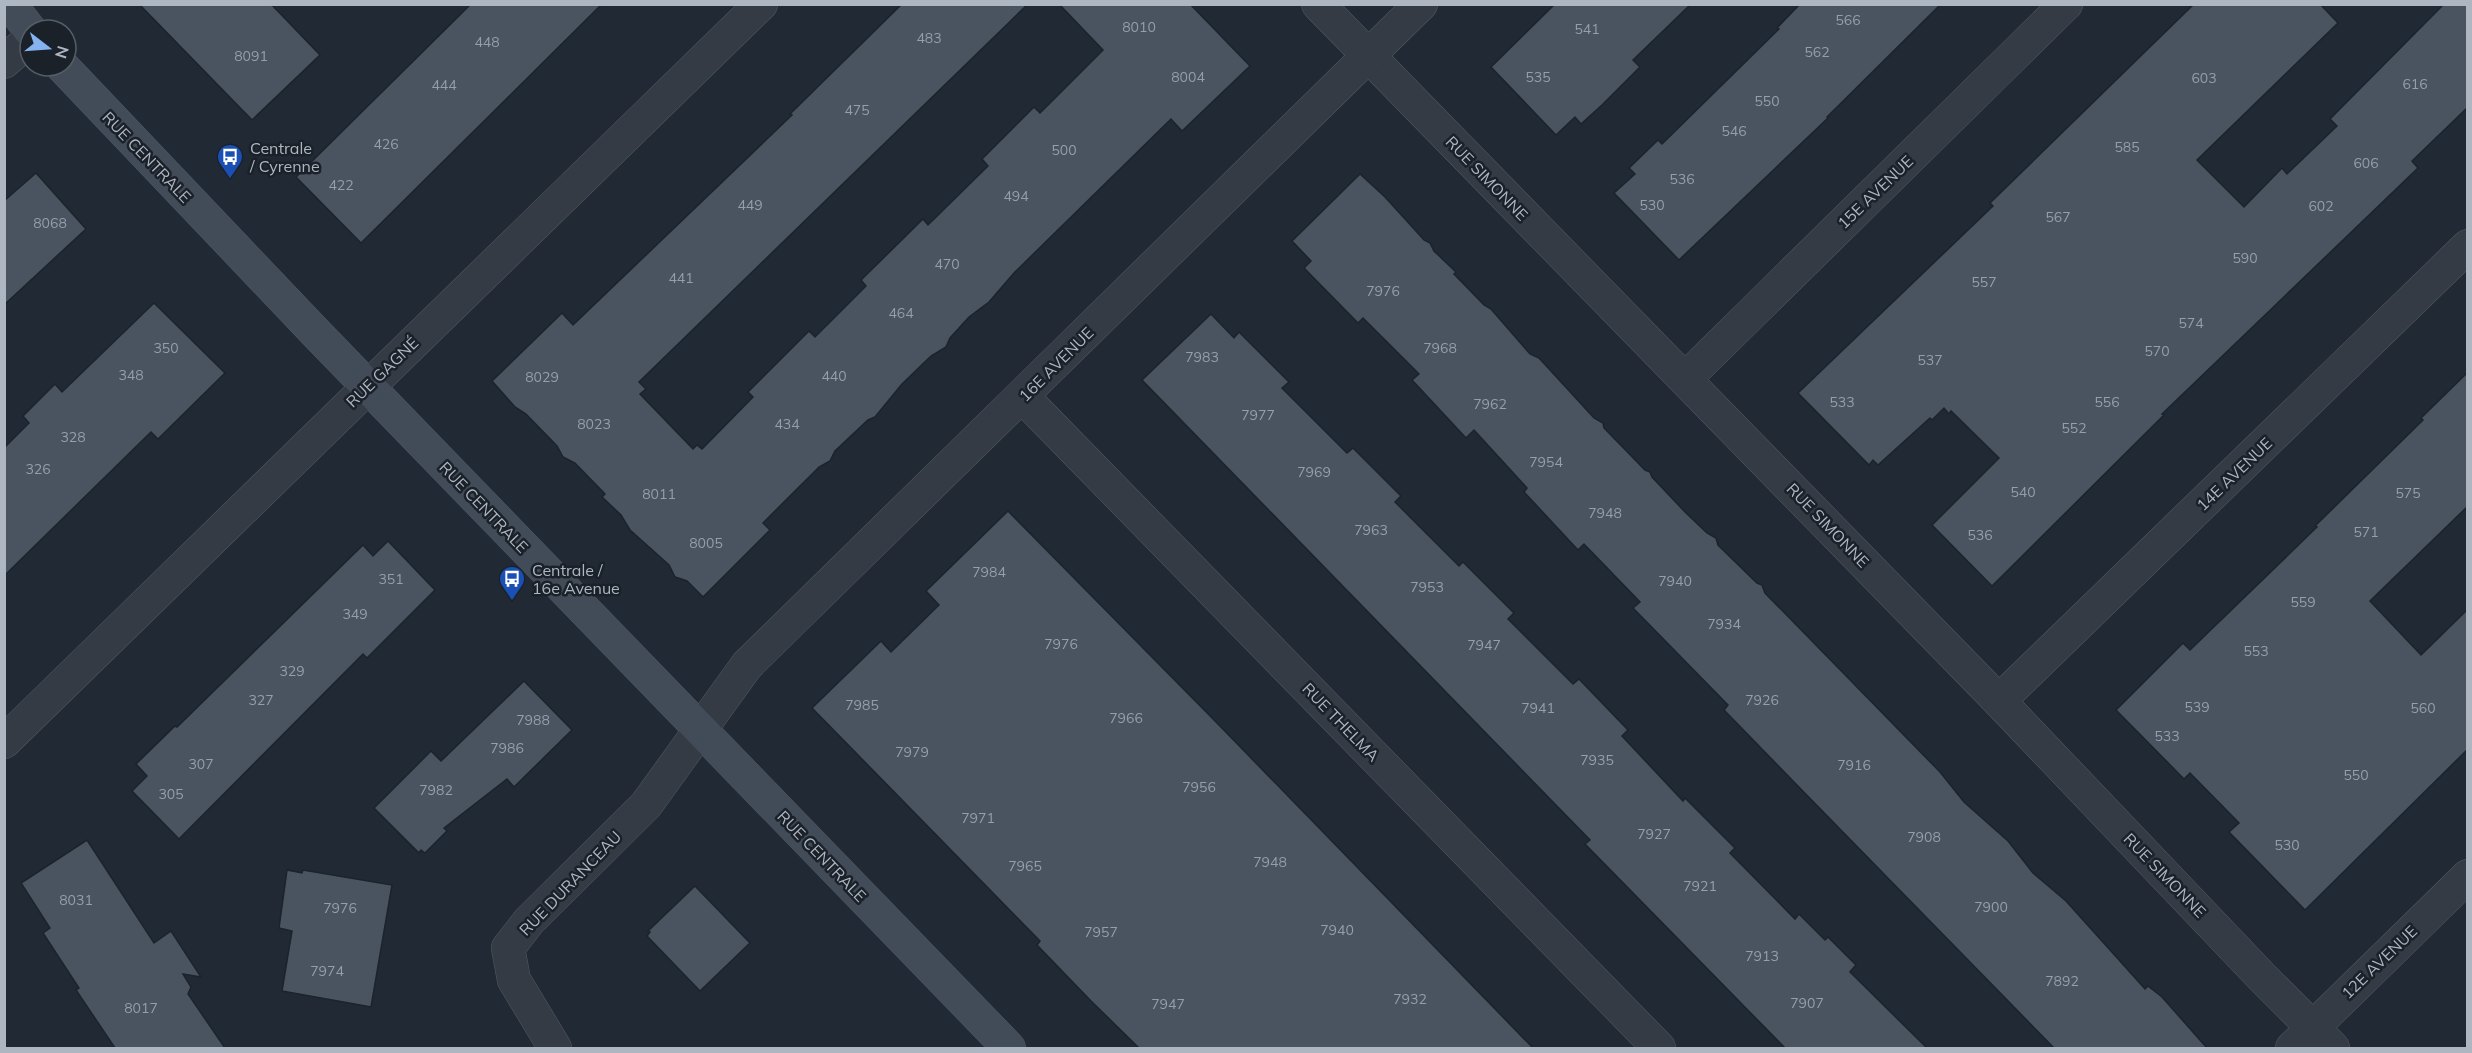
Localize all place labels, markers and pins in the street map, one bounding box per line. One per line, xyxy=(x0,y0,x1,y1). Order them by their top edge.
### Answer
place label: Centrale / Cyrenne xyxy=(249,138,320,176)
bus stop icon: Centrale / Cyrenne xyxy=(215,142,245,180)
place label: Centrale / 16e Avenue xyxy=(532,560,620,598)
bus stop icon: Centrale / 16e Avenue xyxy=(497,564,527,602)

